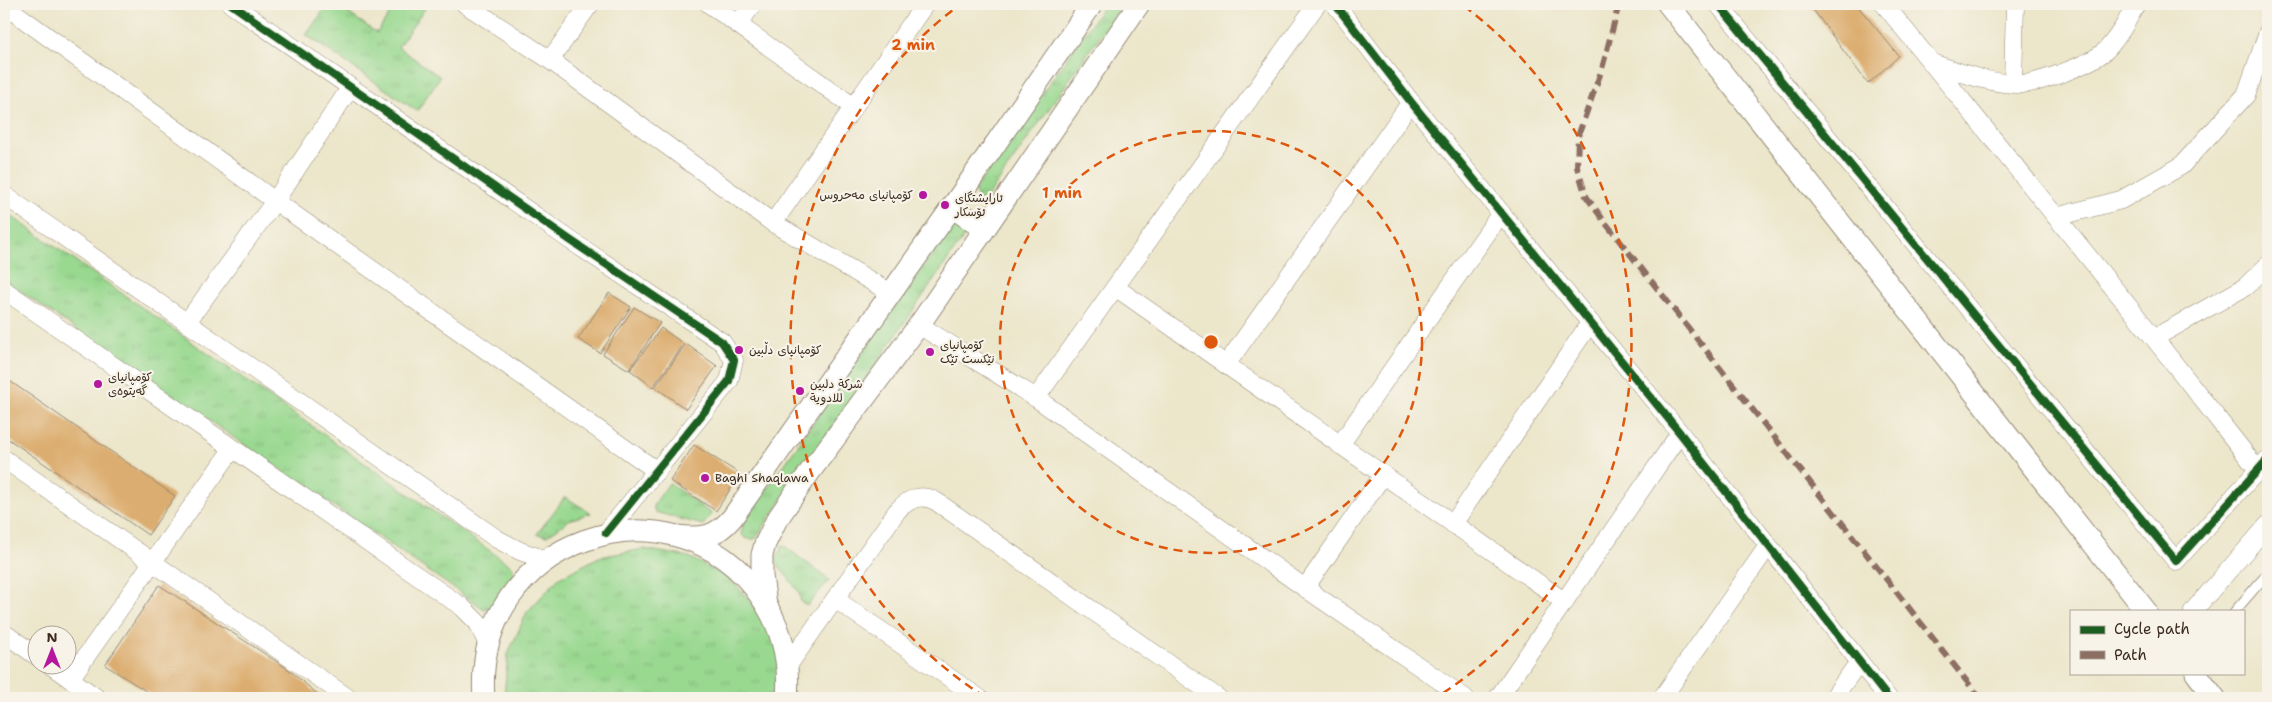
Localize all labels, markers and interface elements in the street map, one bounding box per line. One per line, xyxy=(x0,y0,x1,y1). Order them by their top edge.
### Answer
text: 2 min xyxy=(891,35,935,55)
text: 1 min xyxy=(1042,183,1082,203)
place label: کۆمپانیای مەحروس xyxy=(820,187,913,203)
marker: کۆمپانیای مەحروس xyxy=(917,189,929,201)
place label: ئارایشتگای ئۆسکار xyxy=(954,190,1003,220)
marker: ئارایشتگای ئۆسکار xyxy=(939,199,951,211)
centre of rings xyxy=(1202,333,1220,351)
place label: کۆمپانیای نێکست تێک xyxy=(940,337,994,367)
place label: کۆمپانیای دڵبین xyxy=(749,341,821,358)
marker: کۆمپانیای دڵبین xyxy=(733,344,745,356)
marker: کۆمپانیای نێکست تێک xyxy=(924,346,936,358)
place label: کۆمپانیای گەیتوەی xyxy=(108,369,152,399)
place label: شركة دلبين للادوية xyxy=(810,376,863,406)
marker: کۆمپانیای گەیتوەی xyxy=(92,378,104,390)
marker: شركة دلبين للادوية xyxy=(794,385,806,397)
place label: Baghi Shaqlawa xyxy=(715,470,809,486)
marker: Baghi Shaqlawa xyxy=(699,472,711,484)
legend xyxy=(2070,610,2244,674)
text: Cycle path xyxy=(2114,619,2190,639)
north arrow xyxy=(28,624,78,674)
text: N xyxy=(46,628,58,646)
text: Path xyxy=(2114,645,2147,665)

